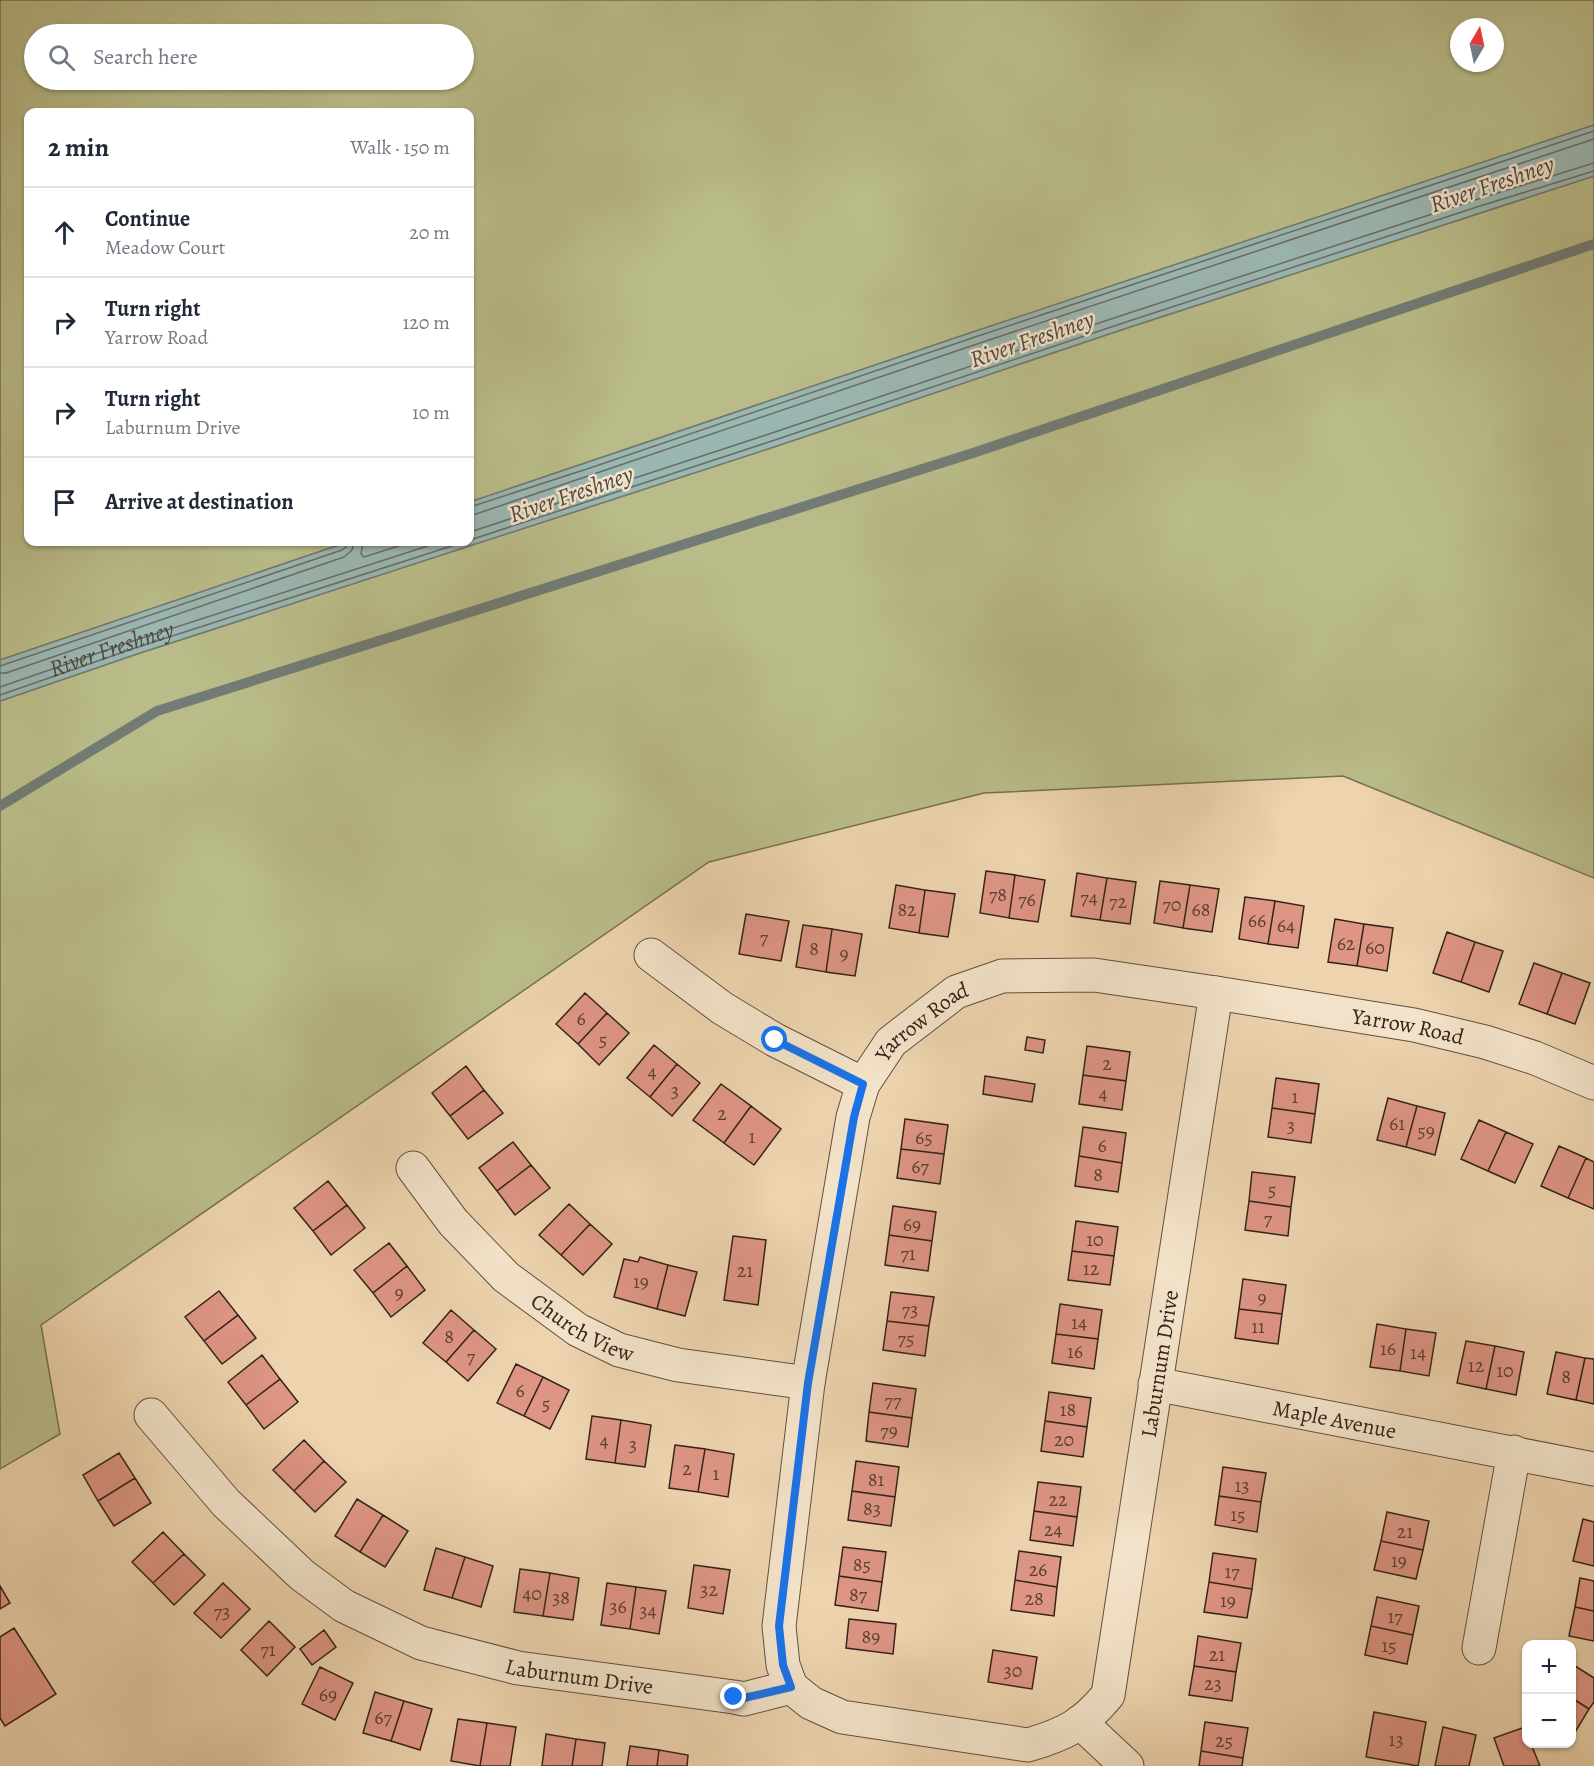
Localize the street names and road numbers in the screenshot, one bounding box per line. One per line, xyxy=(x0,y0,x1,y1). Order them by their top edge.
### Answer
street label: Yarrow Road xyxy=(868,975,973,1068)
street label: Yarrow Road xyxy=(1349,1001,1467,1053)
street label: Church View xyxy=(525,1286,637,1369)
street label: Laburnum Drive xyxy=(1134,1288,1186,1440)
street label: Maple Avenue xyxy=(1270,1393,1399,1446)
street label: Laburnum Drive xyxy=(502,1651,655,1702)

